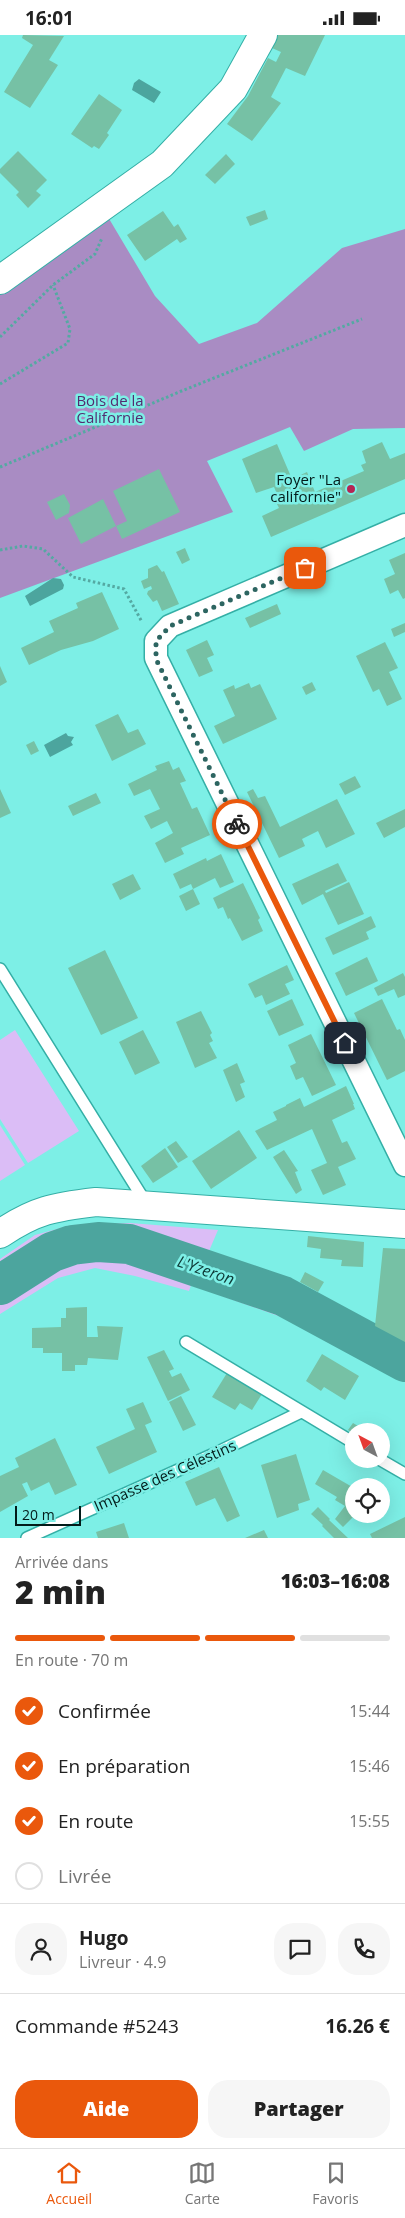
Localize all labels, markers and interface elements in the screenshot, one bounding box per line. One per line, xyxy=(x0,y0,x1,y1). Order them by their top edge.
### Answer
text: 16:01 xyxy=(25,5,74,31)
park label: Bois de la Californie xyxy=(76,390,144,427)
place label: Foyer "La californie" xyxy=(270,469,341,506)
marker: Foyer "La californie" xyxy=(345,483,357,495)
pin xyxy=(284,547,326,589)
icon: bag xyxy=(291,554,319,582)
courier xyxy=(212,799,262,849)
icon: bike xyxy=(223,810,251,838)
pin xyxy=(324,1022,366,1064)
icon: home xyxy=(331,1029,359,1057)
water label: L'Yzeron xyxy=(175,1250,237,1290)
north arrow xyxy=(345,1423,390,1467)
map controls xyxy=(345,1423,390,1523)
street label: Impasse des Célestins xyxy=(90,1435,239,1515)
button: locate xyxy=(345,1478,390,1523)
scale bar xyxy=(15,1503,81,1526)
text: 20 m xyxy=(22,1505,55,1524)
text: Arrivée dans xyxy=(15,1551,108,1573)
text: 16:03–16:08 xyxy=(280,1568,390,1594)
text: 2 min xyxy=(15,1570,106,1613)
text: En route · 70 m xyxy=(15,1649,128,1671)
icon: check xyxy=(15,1697,43,1725)
text: Confirmée xyxy=(58,1698,151,1724)
text: 15:44 xyxy=(349,1700,390,1722)
icon: check xyxy=(15,1752,43,1780)
text: En préparation xyxy=(58,1753,190,1779)
text: 15:46 xyxy=(349,1755,390,1777)
icon: check xyxy=(15,1807,43,1835)
text: En route xyxy=(58,1808,133,1834)
text: 15:55 xyxy=(349,1810,390,1832)
text: Livrée xyxy=(58,1863,111,1889)
button: person xyxy=(15,1923,67,1975)
button: chat xyxy=(274,1923,326,1975)
button: phone xyxy=(338,1923,390,1975)
text: Hugo xyxy=(79,1925,129,1951)
text: Livreur · 4.9 xyxy=(79,1951,166,1973)
text: Commande #5243 xyxy=(15,2013,179,2039)
text: 16.26 € xyxy=(325,2013,390,2039)
button: Aide xyxy=(15,2080,198,2138)
button: Partager xyxy=(208,2080,390,2138)
tab: Accueil xyxy=(46,2159,92,2208)
tab: Carte xyxy=(185,2159,220,2208)
tab: Favoris xyxy=(312,2159,359,2208)

